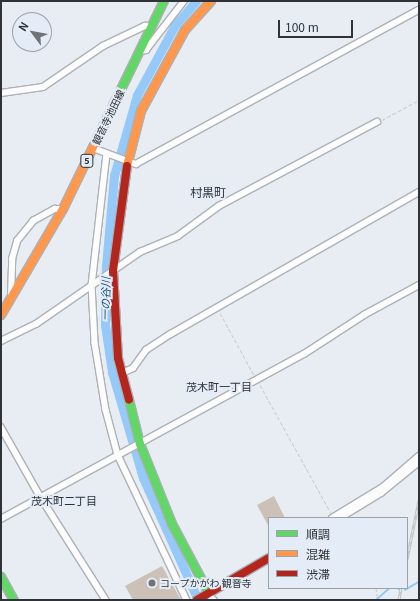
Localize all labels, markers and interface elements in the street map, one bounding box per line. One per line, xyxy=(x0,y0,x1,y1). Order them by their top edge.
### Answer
north arrow xyxy=(12,12,52,52)
scale bar xyxy=(280,12,355,38)
text: N xyxy=(14,18,32,34)
text: 100 m xyxy=(285,18,319,35)
street label: 観音寺池田線 xyxy=(89,87,127,147)
road number: 5 xyxy=(80,154,94,168)
district label: 村黒町 xyxy=(190,185,226,199)
water label: 一の谷川 xyxy=(98,277,112,321)
district label: 茂木町一丁目 xyxy=(186,379,252,393)
district label: 茂木町二丁目 xyxy=(31,493,97,507)
legend xyxy=(268,517,408,589)
text: 順調 xyxy=(306,525,330,542)
text: 混雑 xyxy=(306,545,330,562)
text: 渋滞 xyxy=(306,565,330,582)
place label: コープかがわ 観音寺 xyxy=(160,577,252,589)
marker: コープかがわ 観音寺 xyxy=(147,578,157,588)

